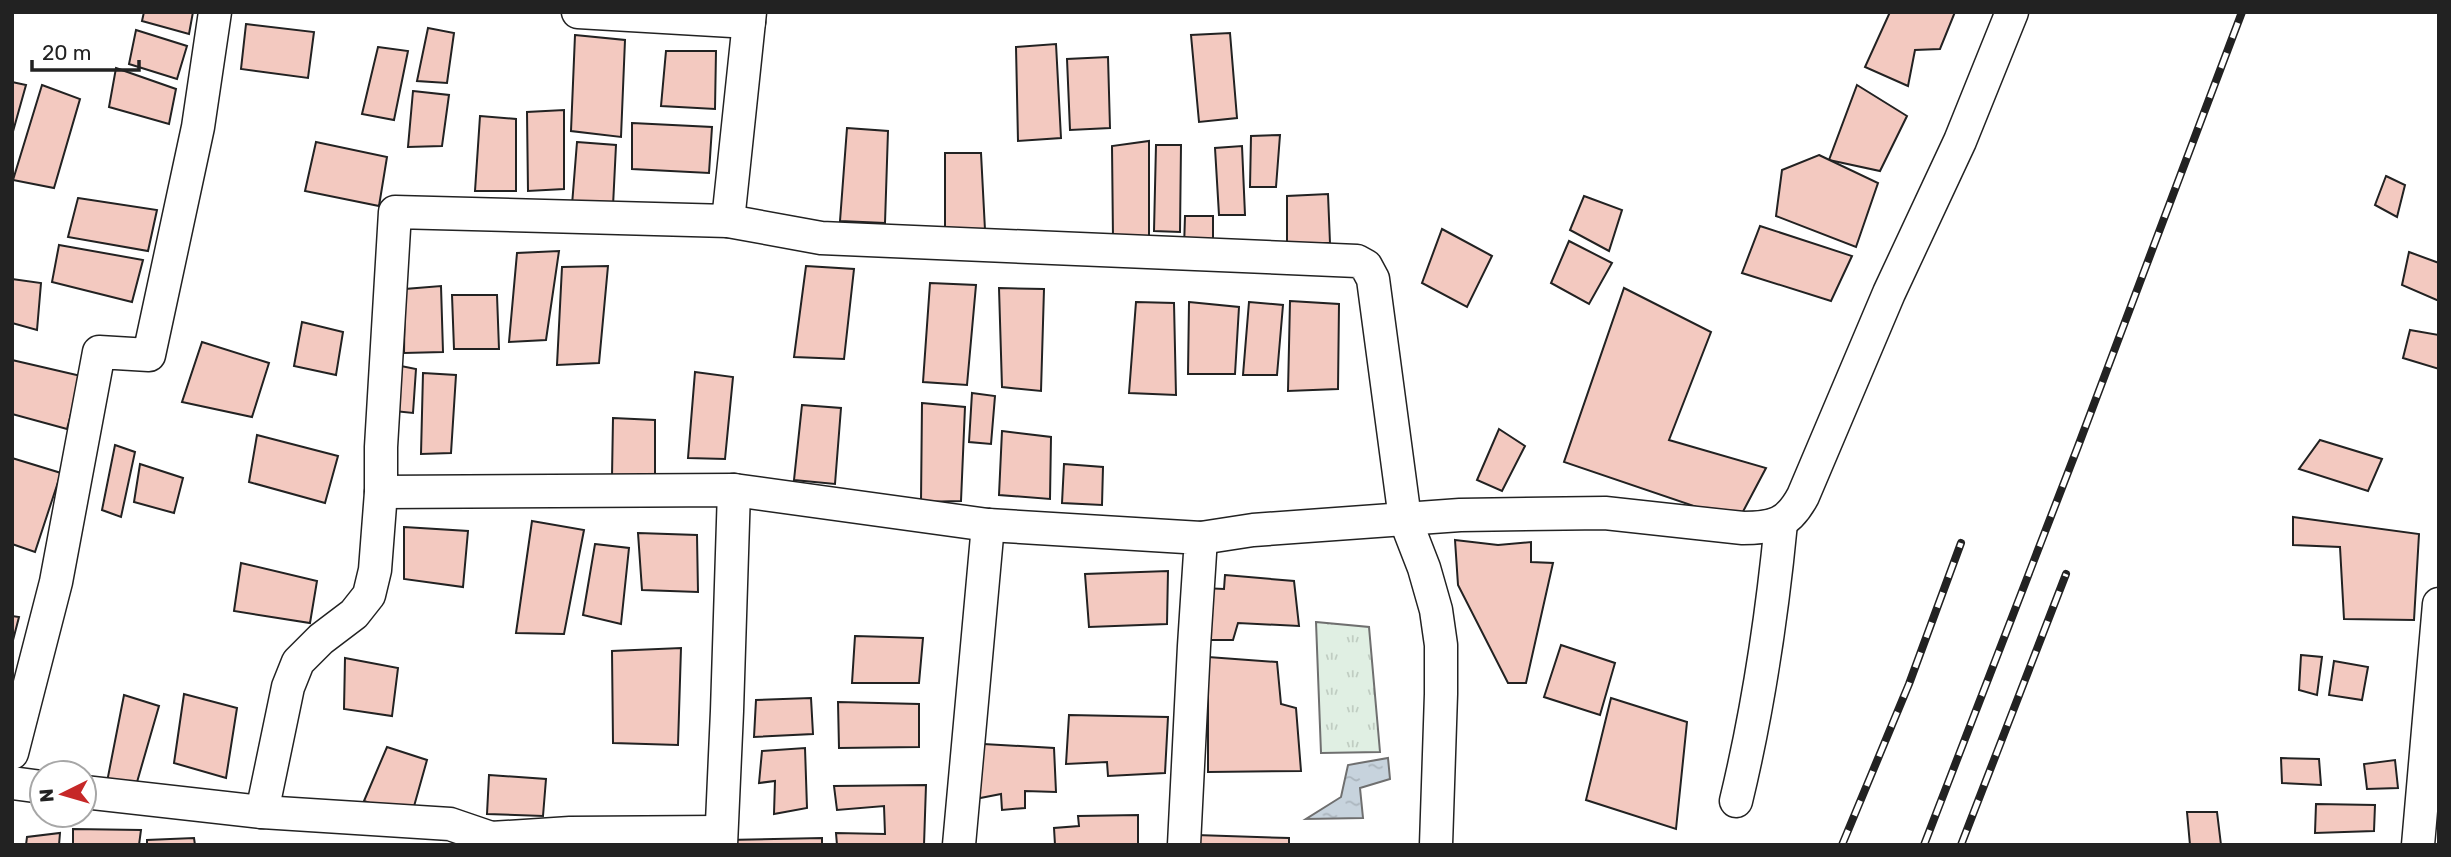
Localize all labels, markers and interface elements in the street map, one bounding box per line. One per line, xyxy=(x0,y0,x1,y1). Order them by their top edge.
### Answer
scale bar xyxy=(32,28,138,72)
text: 20 m xyxy=(42,40,91,65)
north arrow xyxy=(28,759,98,829)
text: N xyxy=(35,788,59,803)

